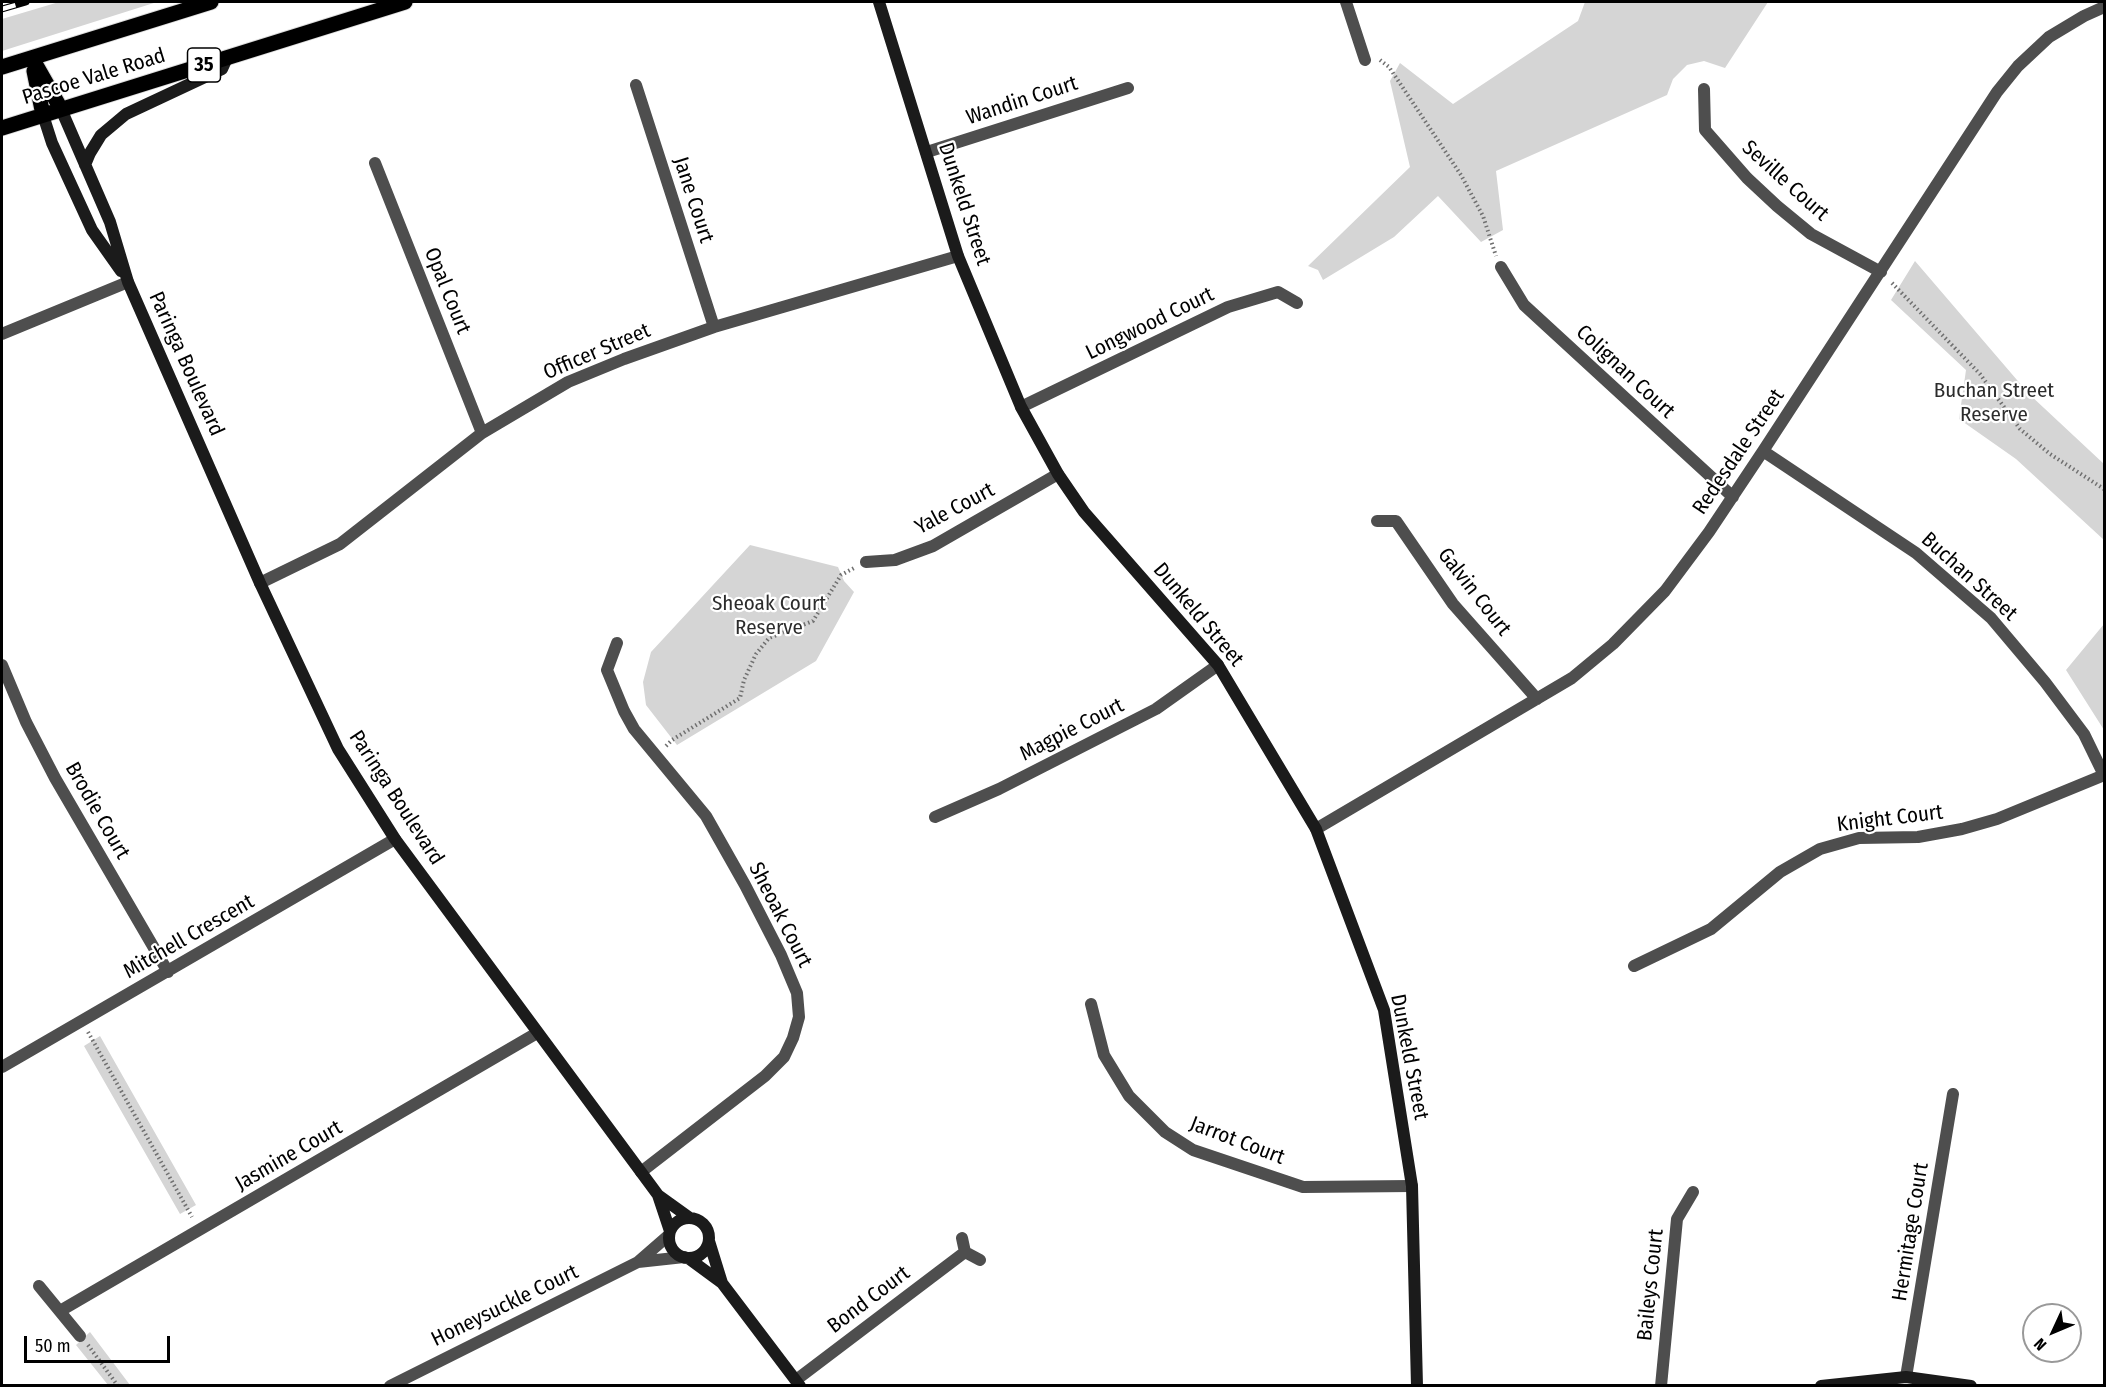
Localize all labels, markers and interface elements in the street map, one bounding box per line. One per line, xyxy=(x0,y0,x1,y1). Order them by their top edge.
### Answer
street label: Pascoe Vale Road xyxy=(19,43,169,111)
road number: 35 xyxy=(188,48,220,82)
street label: Wandin Court xyxy=(963,71,1081,131)
street label: Seville Court xyxy=(1736,135,1834,227)
street label: Dunkeld Street xyxy=(932,139,996,269)
street label: Jane Court xyxy=(667,154,719,246)
street label: Opal Court xyxy=(418,244,476,338)
street label: Longwood Court xyxy=(1082,282,1218,366)
street label: Paringa Boulevard xyxy=(143,288,229,440)
street label: Officer Street xyxy=(540,318,654,386)
street label: Colignan Court xyxy=(1570,320,1680,424)
park label: Buchan Street Reserve xyxy=(1934,378,2054,428)
street label: Redesdale Street xyxy=(1688,385,1790,519)
street label: Yale Court xyxy=(911,478,999,540)
street label: Buchan Street xyxy=(1916,527,2022,627)
street label: Galvin Court xyxy=(1432,543,1516,641)
street label: Dunkeld Street xyxy=(1147,558,1249,672)
park label: Sheoak Court Reserve xyxy=(712,591,826,641)
street label: Magpie Court xyxy=(1016,693,1128,767)
street label: Paringa Boulevard xyxy=(343,726,449,870)
street label: Brodie Court xyxy=(59,758,135,864)
street label: Knight Court xyxy=(1836,800,1944,838)
street label: Sheoak Court xyxy=(743,858,817,972)
street label: Mitchell Crescent xyxy=(119,889,259,985)
street label: Dunkeld Street xyxy=(1384,992,1434,1122)
street label: Jarrot Court xyxy=(1186,1111,1288,1171)
street label: Jasmine Court xyxy=(231,1115,347,1197)
street label: Hermitage Court xyxy=(1888,1161,1934,1303)
street label: Baileys Court xyxy=(1633,1228,1669,1342)
street label: Honeysuckle Court xyxy=(427,1260,583,1352)
street label: Bond Court xyxy=(823,1261,915,1339)
north arrow xyxy=(2022,1303,2082,1363)
scale bar xyxy=(27,1324,172,1362)
text: N xyxy=(2030,1334,2050,1355)
text: 50 m xyxy=(35,1335,71,1357)

